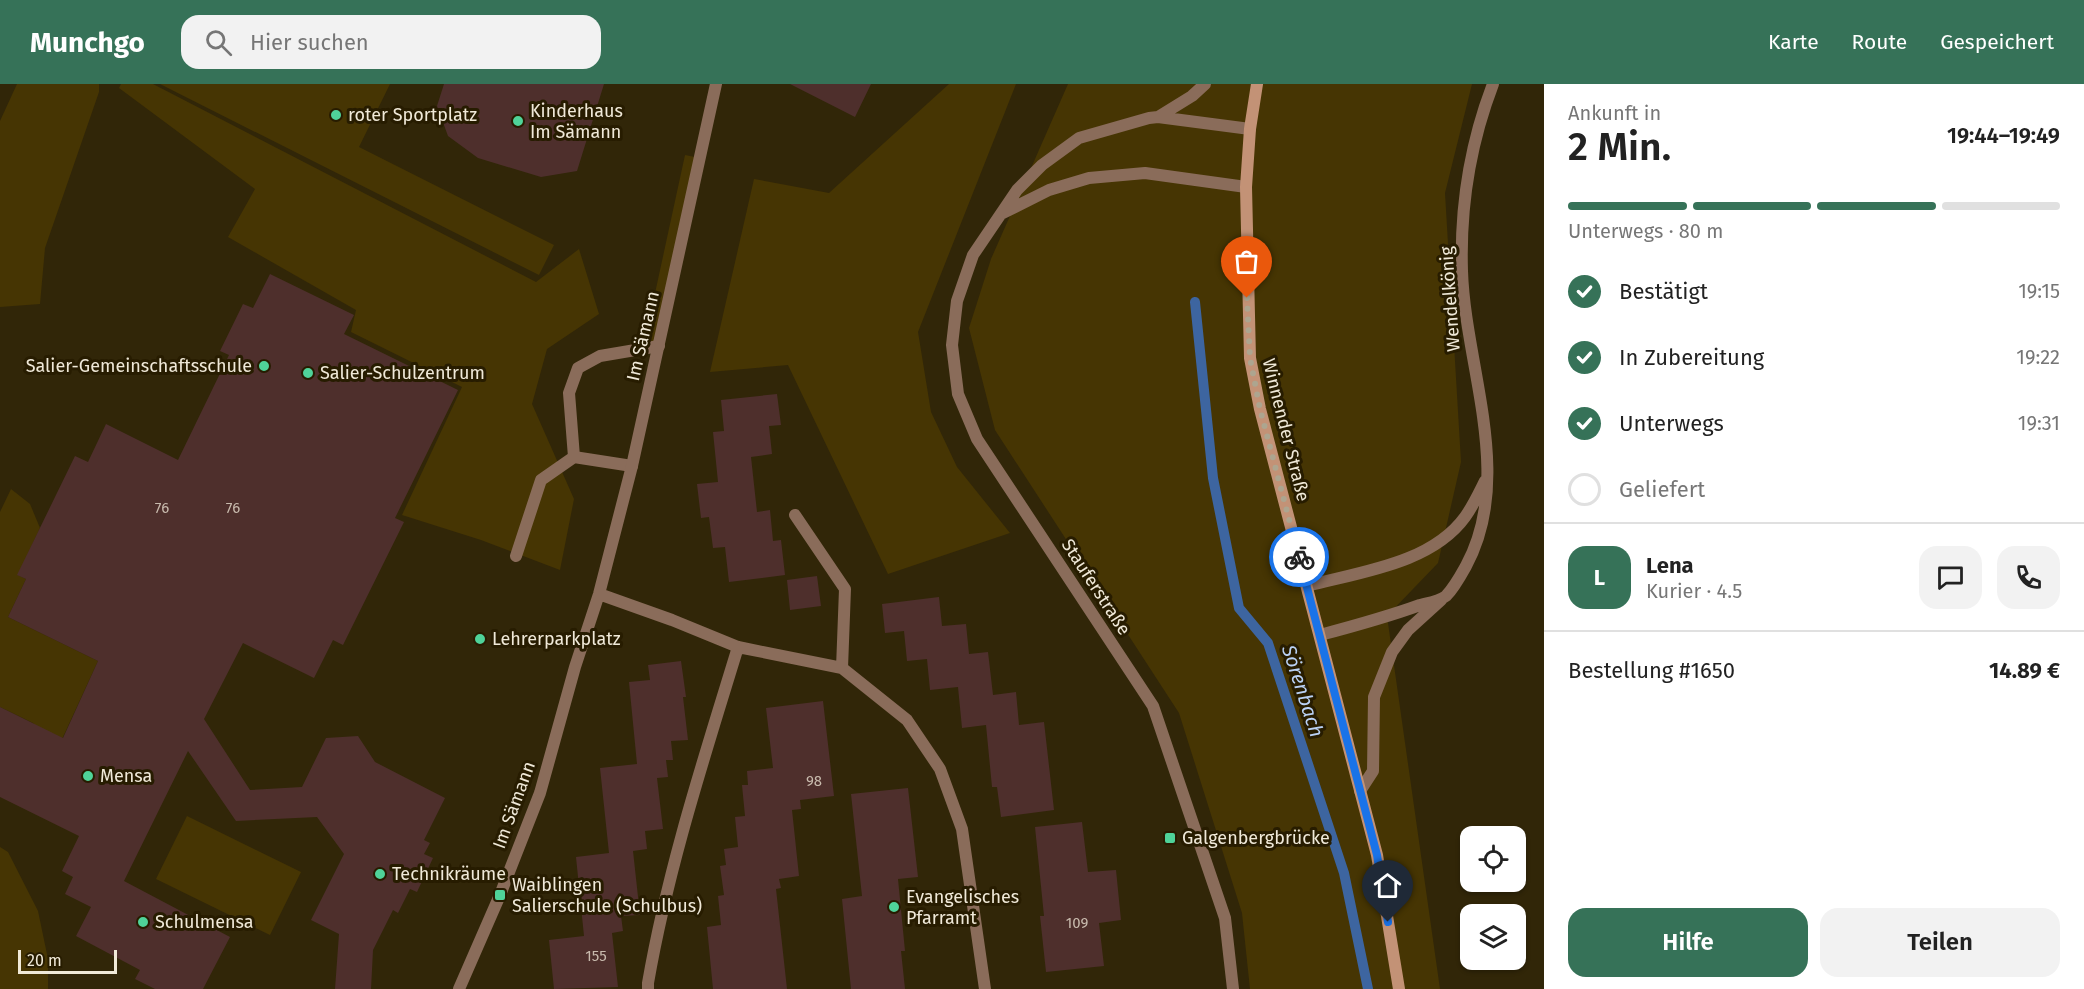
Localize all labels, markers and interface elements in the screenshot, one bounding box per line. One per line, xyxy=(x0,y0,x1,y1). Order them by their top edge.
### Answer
search box xyxy=(181,15,601,69)
text: Munchgo xyxy=(30,26,145,59)
icon: search xyxy=(202,26,235,59)
text: Hier suchen xyxy=(250,29,369,56)
text: Karte xyxy=(1768,29,1819,55)
text: Route xyxy=(1852,29,1907,55)
text: Gespeichert xyxy=(1940,29,2054,55)
place label: Kinderhaus Im Sämann xyxy=(530,100,623,143)
text: Ankunft in xyxy=(1568,101,1661,125)
place label: roter Sportplatz xyxy=(348,104,477,126)
marker: roter Sportplatz xyxy=(329,108,343,122)
marker: Kinderhaus Im Sämann xyxy=(511,114,525,128)
text: 19:44–19:49 xyxy=(1947,122,2060,149)
text: 2 Min. xyxy=(1568,124,1671,170)
text: Unterwegs · 80 m xyxy=(1568,219,1723,243)
pin xyxy=(1221,236,1272,298)
icon: bag xyxy=(1230,245,1263,278)
street label: Wendelkönig xyxy=(1435,245,1465,352)
icon: check xyxy=(1568,275,1601,308)
text: Bestätigt xyxy=(1619,278,1708,305)
text: 19:15 xyxy=(2018,279,2060,303)
street label: Im Sämann xyxy=(622,289,664,383)
icon: check xyxy=(1568,341,1601,374)
text: In Zubereitung xyxy=(1619,344,1764,371)
text: 19:22 xyxy=(2016,345,2060,369)
place label: Salier-Gemeinschaftsschule xyxy=(26,355,252,377)
street label: Winnender Straße xyxy=(1258,356,1314,504)
marker: Salier-Gemeinschaftsschule xyxy=(257,359,271,373)
place label: Salier-Schulzentrum xyxy=(320,362,485,384)
marker: Salier-Schulzentrum xyxy=(301,366,315,380)
icon: check xyxy=(1568,407,1601,440)
text: Unterwegs xyxy=(1619,410,1724,437)
text: 19:31 xyxy=(2018,411,2060,435)
text: Geliefert xyxy=(1619,476,1705,503)
house number: 76 xyxy=(155,499,169,517)
house number: 76 xyxy=(226,499,240,517)
courier xyxy=(1269,527,1329,587)
street label: Stauferstraße xyxy=(1057,535,1135,639)
icon: bike xyxy=(1283,541,1316,574)
button: chat xyxy=(1919,546,1982,609)
button: phone xyxy=(1997,546,2060,609)
text: Lena xyxy=(1646,552,1694,579)
text: L xyxy=(1594,564,1605,591)
text: Kurier · 4.5 xyxy=(1646,579,1742,603)
place label: Lehrerparkplatz xyxy=(492,628,621,650)
marker: Lehrerparkplatz xyxy=(473,632,487,646)
water label: Sörenbach xyxy=(1277,641,1329,740)
text: Bestellung #1650 xyxy=(1568,657,1735,684)
text: 14.89 € xyxy=(1989,657,2060,684)
street label: Im Sämann xyxy=(488,758,540,852)
place label: Mensa xyxy=(100,765,152,787)
marker: Mensa xyxy=(81,769,95,783)
house number: 98 xyxy=(806,772,822,790)
map controls xyxy=(1460,826,1526,970)
button: locate xyxy=(1460,826,1526,892)
place label: Galgenbergbrücke xyxy=(1182,827,1330,849)
marker: Galgenbergbrücke xyxy=(1163,831,1177,845)
pin xyxy=(1362,860,1413,922)
place label: Technikräume xyxy=(392,863,506,885)
marker: Technikräume xyxy=(373,867,387,881)
icon: home xyxy=(1371,869,1404,902)
place label: Waiblingen Salierschule (Schulbus) xyxy=(512,874,702,917)
place label: Evangelisches Pfarramt xyxy=(906,886,1019,929)
marker: Waiblingen Salierschule (Schulbus) xyxy=(493,888,507,902)
marker: Evangelisches Pfarramt xyxy=(887,900,901,914)
button: layers xyxy=(1460,904,1526,970)
button: Hilfe xyxy=(1568,908,1808,977)
button: Teilen xyxy=(1820,908,2060,977)
place label: Schulmensa xyxy=(155,911,254,933)
house number: 109 xyxy=(1066,914,1088,932)
marker: Schulmensa xyxy=(136,915,150,929)
scale bar xyxy=(18,947,117,974)
house number: 155 xyxy=(585,947,607,965)
text: 20 m xyxy=(27,951,62,970)

